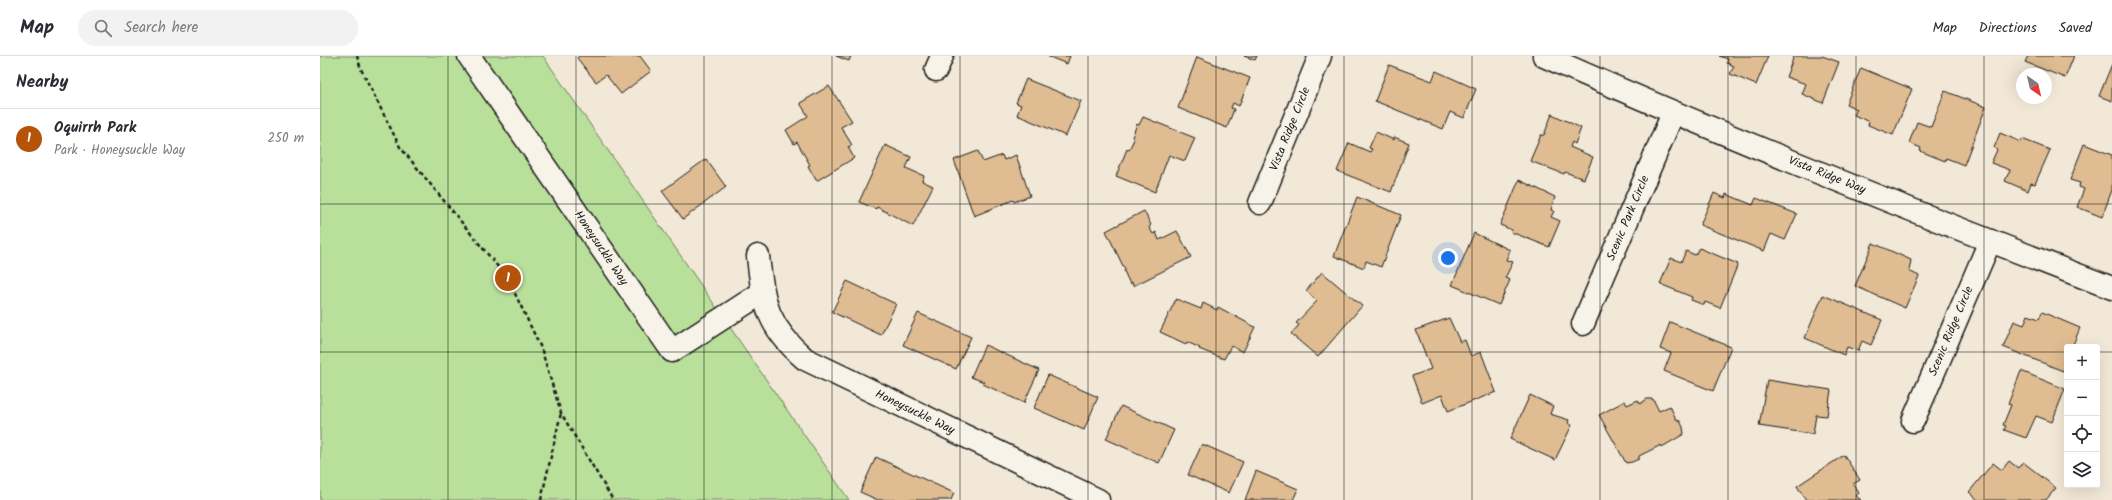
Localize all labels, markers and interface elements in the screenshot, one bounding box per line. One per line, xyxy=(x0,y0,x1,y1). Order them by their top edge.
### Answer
search box xyxy=(78,10,358,46)
text: Map xyxy=(20,13,54,43)
text: Search here xyxy=(124,16,198,40)
icon: search xyxy=(92,17,114,39)
text: Map xyxy=(1932,17,1957,39)
text: Directions xyxy=(1979,17,2037,39)
text: Saved xyxy=(2059,17,2092,39)
north arrow xyxy=(2016,68,2052,104)
text: Nearby xyxy=(16,69,68,96)
street label: Vista Ridge Circle xyxy=(1265,84,1316,174)
text: Oquirrh Park xyxy=(54,116,136,140)
text: 1 xyxy=(27,128,31,149)
text: 250 m xyxy=(267,128,304,149)
text: Park · Honeysuckle Way xyxy=(54,140,185,161)
street label: Vista Ridge Way xyxy=(1785,151,1869,199)
street label: Scenic Park Circle xyxy=(1602,172,1655,263)
street label: Honeysuckle Way xyxy=(569,207,633,289)
your location xyxy=(1438,248,1458,268)
pin: 1 xyxy=(495,263,521,293)
street label: Scenic Ridge Circle xyxy=(1924,283,1979,379)
map controls xyxy=(2064,344,2100,488)
button: + xyxy=(2064,344,2100,380)
button: − xyxy=(2064,380,2100,416)
street label: Honeysuckle Way xyxy=(872,384,958,440)
button: locate xyxy=(2064,416,2100,452)
button: layers xyxy=(2064,452,2100,488)

